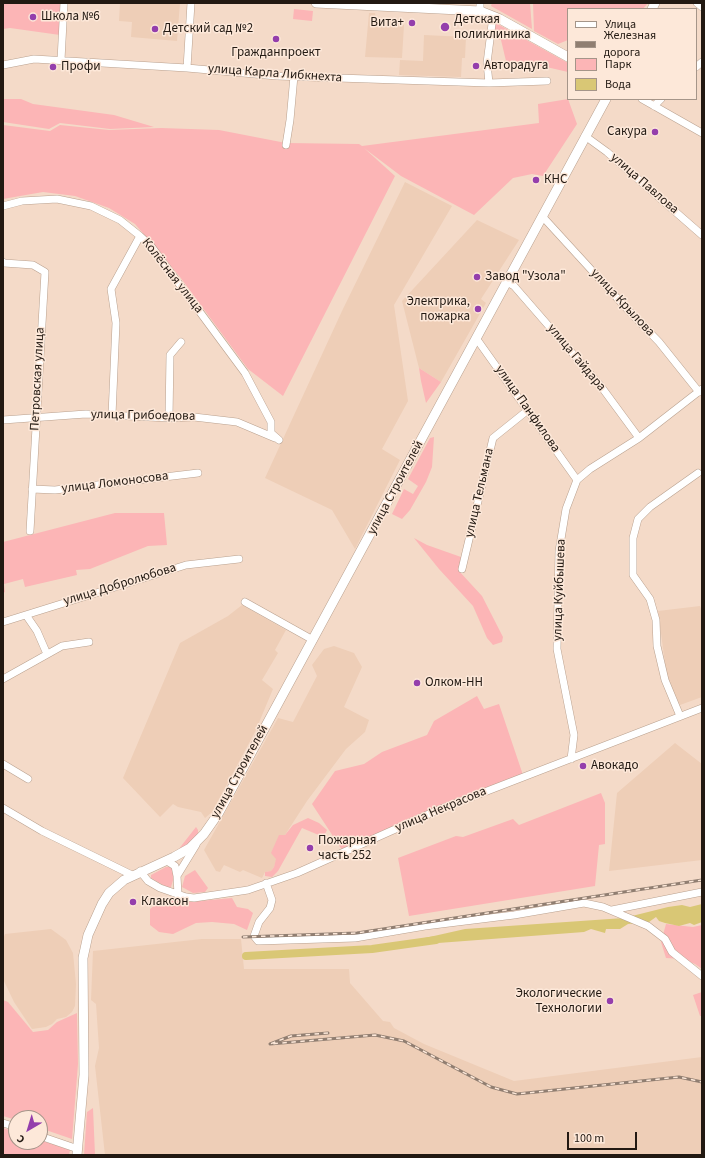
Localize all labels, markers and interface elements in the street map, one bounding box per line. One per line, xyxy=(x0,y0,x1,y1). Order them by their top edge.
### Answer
legend xyxy=(567,8,697,100)
place label: Школа №6 xyxy=(41,9,100,25)
marker: Школа №6 xyxy=(28,12,38,22)
place label: Детская поликлиника xyxy=(454,12,531,43)
place label: Вита+ xyxy=(370,15,404,31)
text: Улица xyxy=(605,16,636,33)
marker: Вита+ xyxy=(407,18,417,28)
place label: Детский сад №2 xyxy=(163,21,253,37)
marker: Детская поликлиника xyxy=(439,21,451,33)
marker: Детский сад №2 xyxy=(150,24,160,34)
text: Железная дорога xyxy=(604,27,656,61)
marker: Гражданпроект xyxy=(271,34,281,44)
place label: Гражданпроект xyxy=(231,45,321,61)
text: Парк xyxy=(605,56,631,73)
place label: Авторадуга xyxy=(484,58,548,74)
place label: Профи xyxy=(61,59,101,75)
marker: Авторадуга xyxy=(471,61,481,71)
marker: Профи xyxy=(48,62,58,72)
street label: улица Карла Либкнехта xyxy=(207,62,343,86)
text: Вода xyxy=(605,76,631,93)
place label: Сакура xyxy=(607,124,647,140)
marker: Сакура xyxy=(650,127,660,137)
street label: улица Павлова xyxy=(607,150,681,218)
place label: КНС xyxy=(544,172,567,188)
marker: КНС xyxy=(531,175,541,185)
street label: Колёсная улица xyxy=(138,235,206,317)
street label: улица Крылова xyxy=(587,266,657,340)
place label: Завод "Узола" xyxy=(485,269,566,285)
marker: Завод "Узола" xyxy=(472,272,482,282)
place label: Электрика, пожарка xyxy=(406,294,470,325)
marker: Электрика, пожарка xyxy=(473,304,483,314)
street label: улица Гайдара xyxy=(543,321,609,395)
street label: Петровская улица xyxy=(27,327,49,431)
street label: улица Панфилова xyxy=(491,362,563,456)
street label: улица Грибоедова xyxy=(91,407,195,425)
street label: улица Строителей xyxy=(365,438,427,538)
street label: улица Тельмана xyxy=(462,447,498,539)
street label: улица Ломоносова xyxy=(61,469,169,497)
street label: улица Куйбышева xyxy=(550,538,570,642)
street label: улица Добролюбова xyxy=(62,560,178,610)
place label: Олком-НН xyxy=(425,675,483,691)
marker: Олком-НН xyxy=(412,678,422,688)
street label: улица Строителей xyxy=(208,723,272,821)
place label: Авокадо xyxy=(591,758,639,774)
marker: Авокадо xyxy=(578,761,588,771)
street label: улица Некрасова xyxy=(393,784,489,836)
place label: Пожарная часть 252 xyxy=(318,833,377,864)
marker: Пожарная часть 252 xyxy=(305,843,315,853)
place label: Клаксон xyxy=(141,894,188,910)
marker: Клаксон xyxy=(128,897,138,907)
place label: Экологические Технологии xyxy=(515,986,602,1017)
marker: Экологические Технологии xyxy=(605,996,615,1006)
north arrow xyxy=(8,1110,48,1150)
scale bar xyxy=(569,1124,639,1150)
text: 100 m xyxy=(574,1130,604,1147)
text: С xyxy=(14,1131,28,1147)

